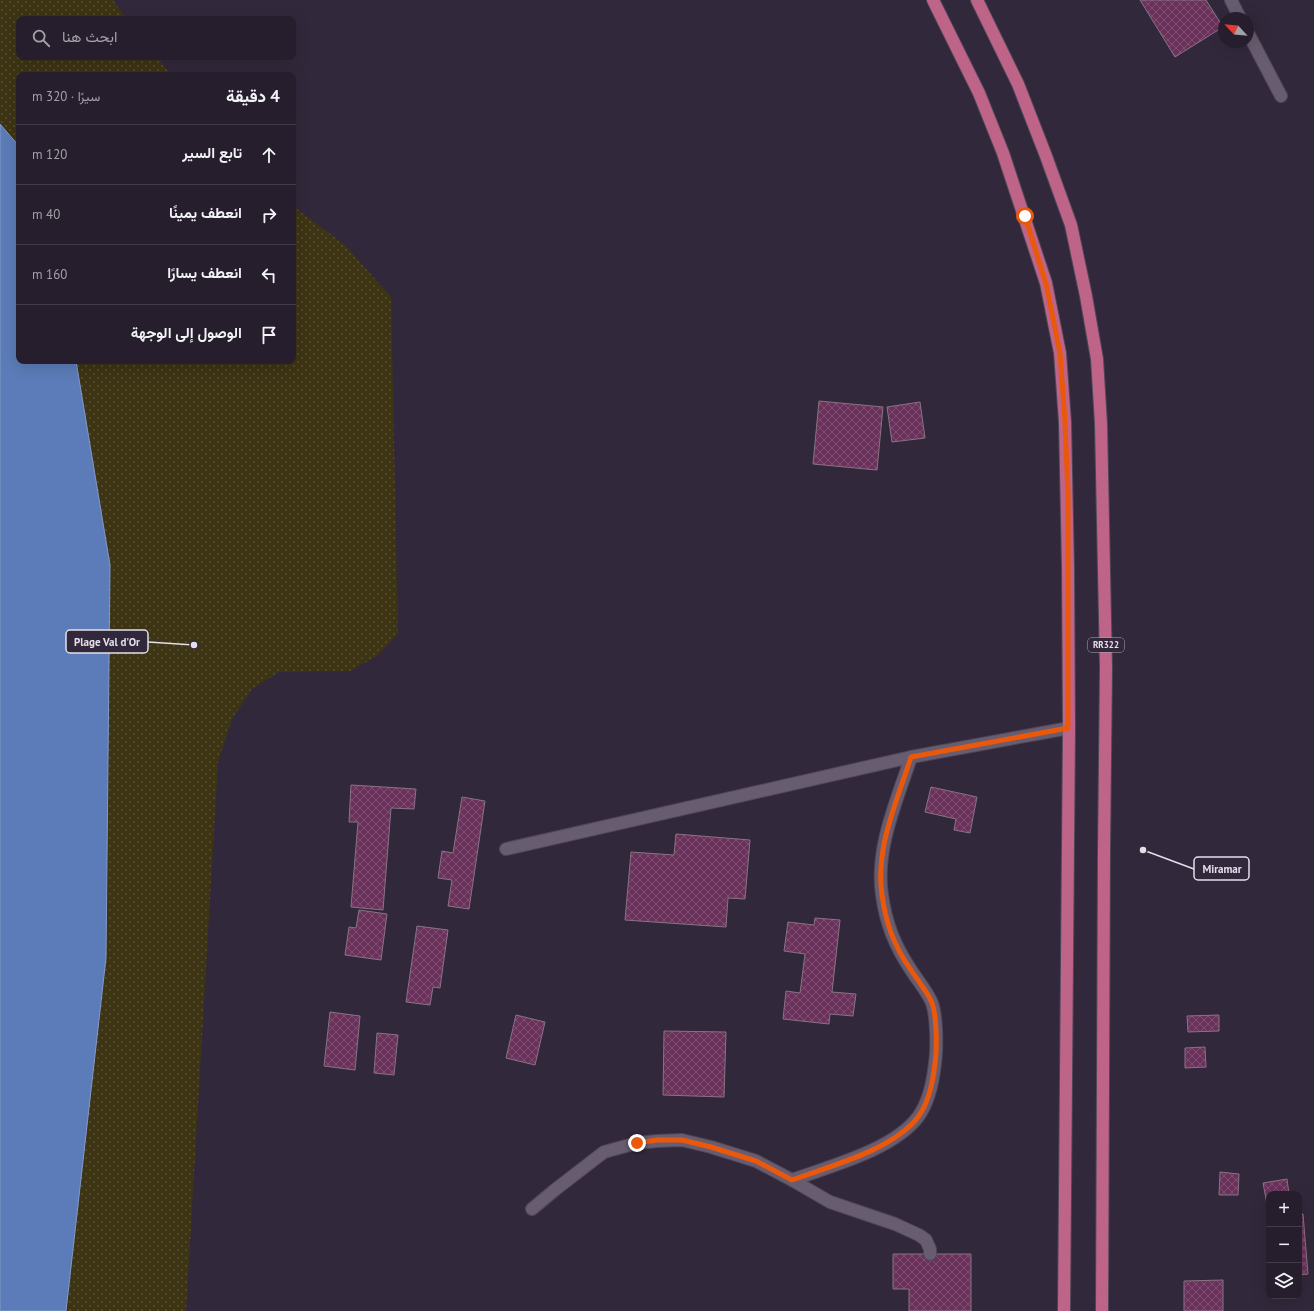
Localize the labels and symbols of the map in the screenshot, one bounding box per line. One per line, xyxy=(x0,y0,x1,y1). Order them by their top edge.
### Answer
north arrow xyxy=(1218,12,1254,48)
route start xyxy=(1016,207,1034,225)
callout: Plage Val d'Or xyxy=(66,630,148,653)
text: Plage Val d'Or xyxy=(74,635,140,649)
road number: RR322 xyxy=(1088,638,1124,652)
callout: Miramar xyxy=(1194,857,1249,880)
text: Miramar xyxy=(1202,862,1242,876)
route end xyxy=(628,1134,646,1152)

